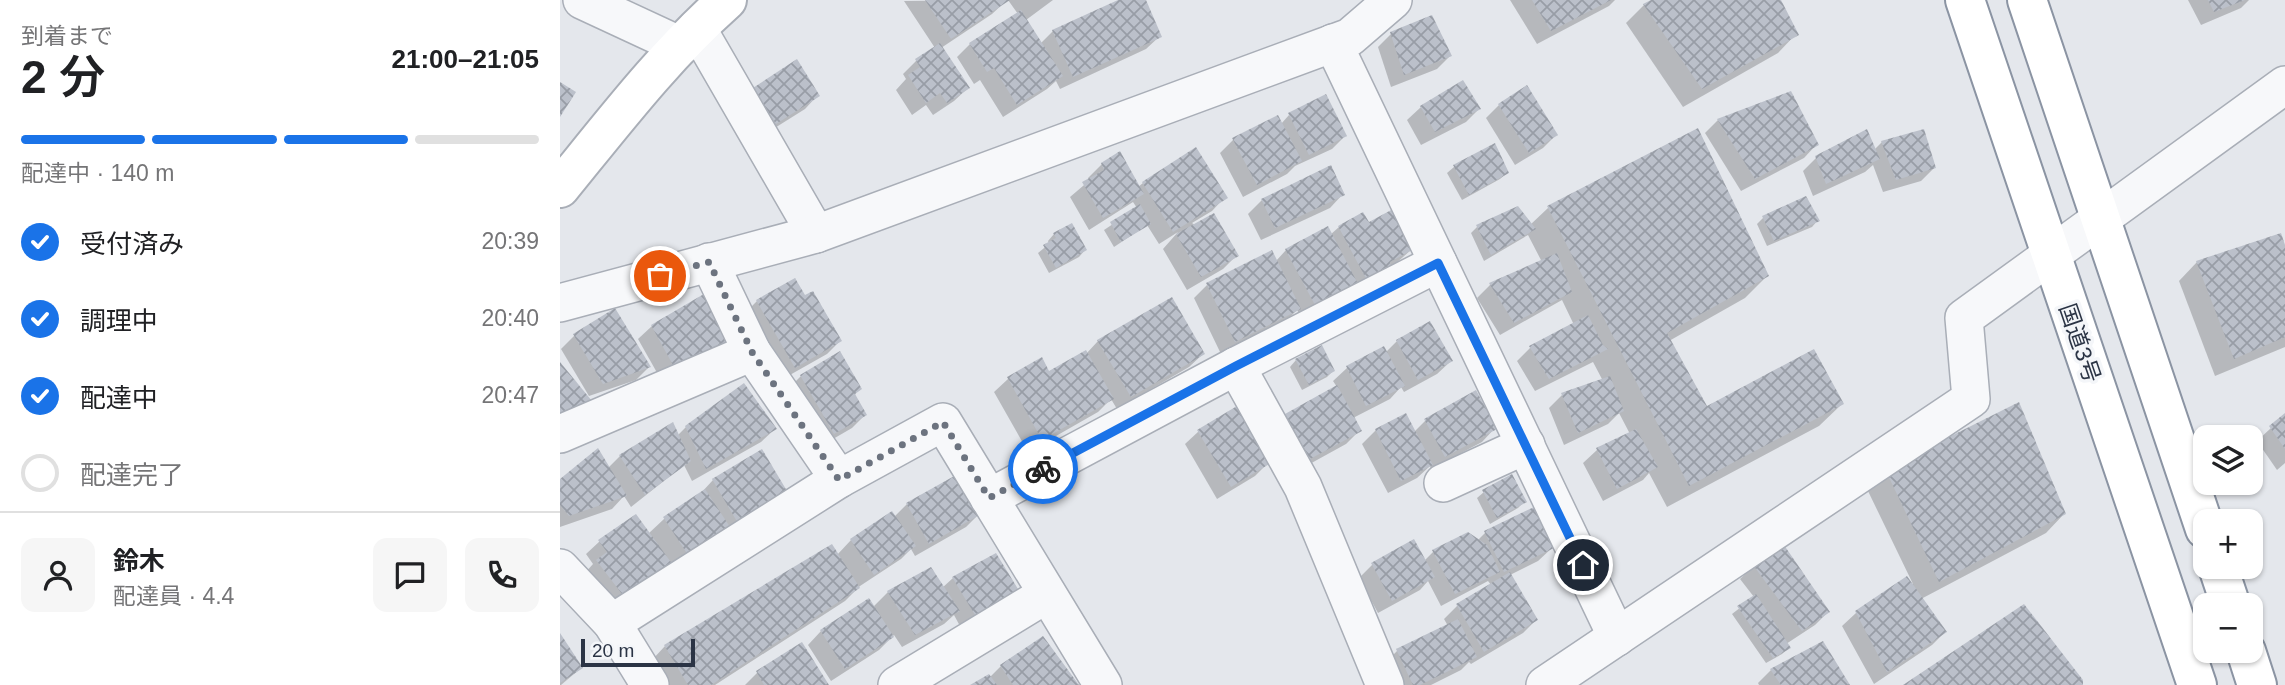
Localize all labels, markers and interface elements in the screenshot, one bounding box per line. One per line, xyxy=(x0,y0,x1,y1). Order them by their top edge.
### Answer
text: 到着まで xyxy=(21,23,113,49)
text: 21:00–21:05 xyxy=(392,44,539,74)
text: 2 分 xyxy=(21,51,105,103)
text: 配達中 · 140 m xyxy=(21,160,174,186)
icon: check xyxy=(21,223,59,261)
text: 20:39 xyxy=(481,228,539,254)
text: 受付済み xyxy=(80,229,184,259)
pin xyxy=(630,246,690,306)
icon: bag xyxy=(641,257,679,295)
icon: check xyxy=(21,300,59,338)
street label: 国道3号 xyxy=(2054,300,2106,386)
text: 20:40 xyxy=(481,305,539,331)
text: 調理中 xyxy=(80,306,158,336)
icon: check xyxy=(21,377,59,415)
text: 20:47 xyxy=(481,382,539,408)
text: 配達中 xyxy=(80,383,158,413)
map controls xyxy=(2193,425,2263,663)
button: layers xyxy=(2193,425,2263,495)
courier xyxy=(1008,434,1078,504)
icon: bike xyxy=(1024,450,1062,488)
text: 配達完了 xyxy=(80,460,184,490)
button: + xyxy=(2193,509,2263,579)
pin xyxy=(1553,535,1613,595)
button: person xyxy=(21,538,95,612)
button: chat xyxy=(373,538,447,612)
button: phone xyxy=(465,538,539,612)
text: 鈴木 xyxy=(113,546,165,576)
icon: home xyxy=(1564,546,1602,584)
text: 配達員 · 4.4 xyxy=(113,583,234,609)
button: − xyxy=(2193,593,2263,663)
scale bar xyxy=(581,636,695,668)
text: 20 m xyxy=(592,640,634,661)

